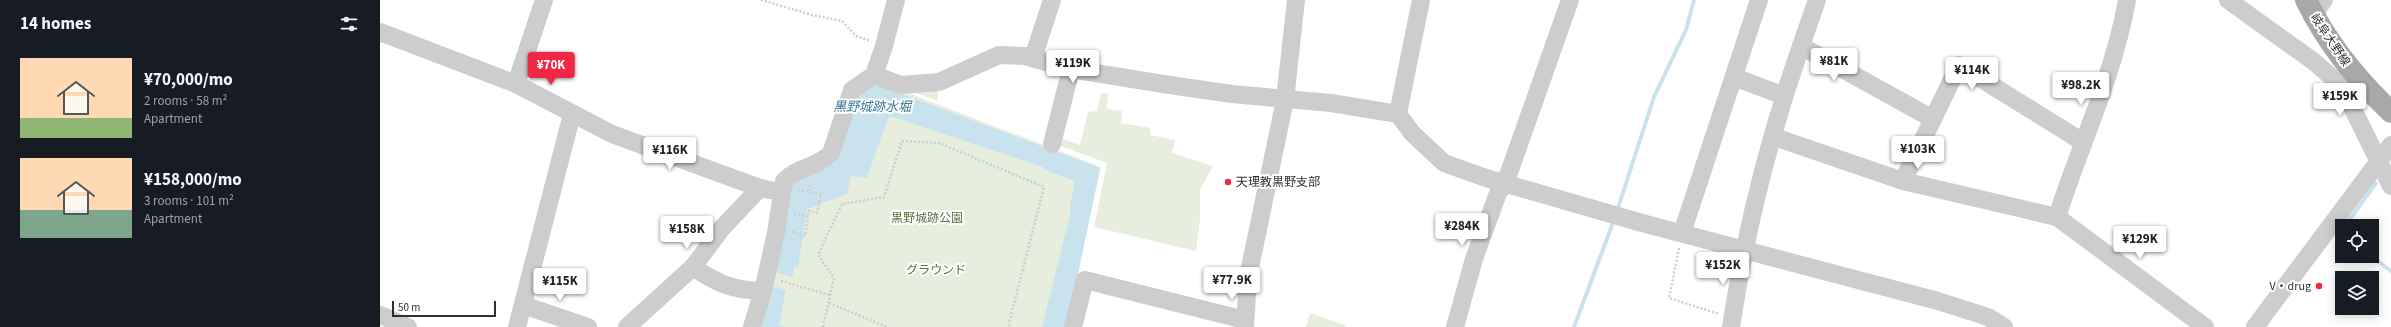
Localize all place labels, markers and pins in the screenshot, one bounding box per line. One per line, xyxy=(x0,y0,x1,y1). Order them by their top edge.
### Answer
pin: ¥81K xyxy=(1810,48,1858,82)
pin: ¥119K xyxy=(1045,50,1101,84)
pin: ¥70K xyxy=(527,52,575,86)
pin: ¥114K xyxy=(1944,57,2000,91)
pin: ¥98.2K xyxy=(2048,72,2114,106)
pin: ¥159K xyxy=(2312,83,2368,117)
pin: ¥103K xyxy=(1890,136,1946,170)
pin: ¥116K xyxy=(642,137,698,171)
place label: 天理教黒野支部 xyxy=(1236,174,1320,191)
marker: 天理教黒野支部 xyxy=(1223,177,1233,187)
pin: ¥284K xyxy=(1434,213,1490,247)
pin: ¥158K xyxy=(659,216,715,250)
pin: ¥129K xyxy=(2112,226,2168,260)
pin: ¥152K xyxy=(1695,252,1751,286)
pin: ¥77.9K xyxy=(1199,267,1265,301)
pin: ¥115K xyxy=(532,268,588,302)
place label: V・drug xyxy=(2269,278,2311,295)
marker: V・drug xyxy=(2314,281,2324,291)

